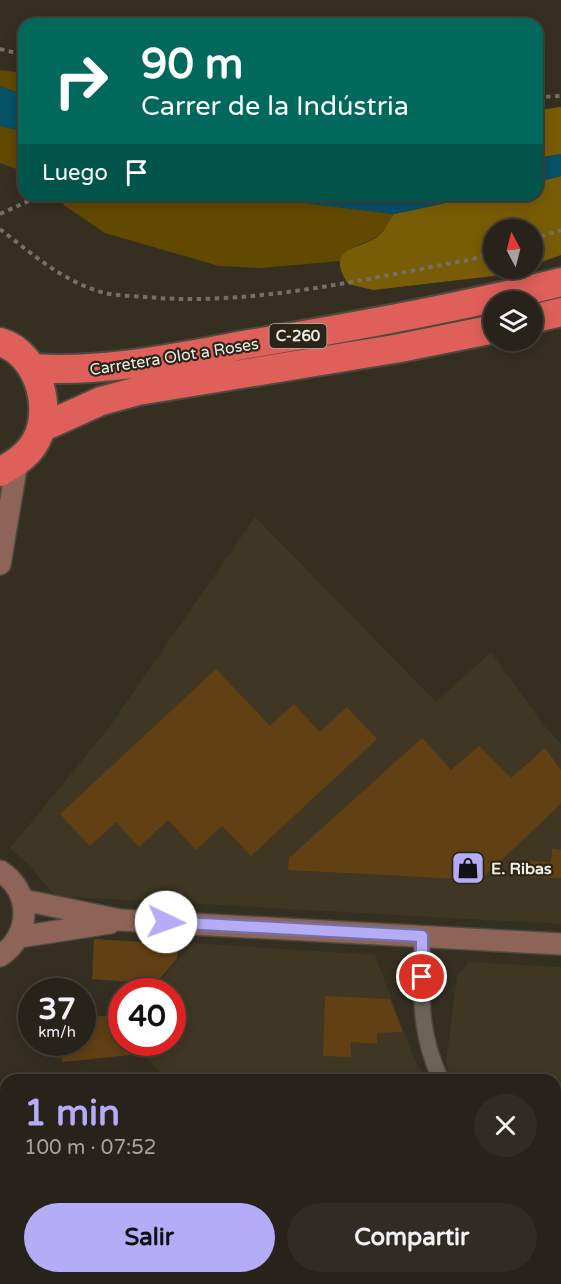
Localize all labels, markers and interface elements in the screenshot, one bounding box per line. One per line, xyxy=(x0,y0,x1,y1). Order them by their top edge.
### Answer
text: 90 m xyxy=(141,39,243,90)
icon: right xyxy=(42,42,120,120)
text: Carrer de la Indústria xyxy=(141,90,409,123)
icon: arrive xyxy=(120,156,153,189)
text: Luego xyxy=(42,160,108,186)
north arrow xyxy=(483,219,543,279)
map controls xyxy=(483,219,543,351)
button: layers xyxy=(483,291,543,351)
road number: C-260 xyxy=(270,324,326,348)
street label: Carretera Olot a Roses xyxy=(88,334,260,380)
shop icon: E. Ribas xyxy=(450,850,486,886)
place label: E. Ribas xyxy=(491,859,552,879)
position arrow xyxy=(134,890,198,954)
pin xyxy=(396,951,447,1002)
icon: arrive xyxy=(405,960,438,993)
speed limit sign: 40 xyxy=(108,978,186,1056)
text: 37 xyxy=(38,991,76,1028)
text: km/h xyxy=(38,1023,76,1041)
text: 1 min xyxy=(24,1092,120,1135)
button: close xyxy=(474,1094,537,1157)
text: 100 m · 07:52 xyxy=(24,1136,156,1160)
button: Salir xyxy=(24,1203,275,1272)
button: Compartir xyxy=(287,1203,537,1272)

